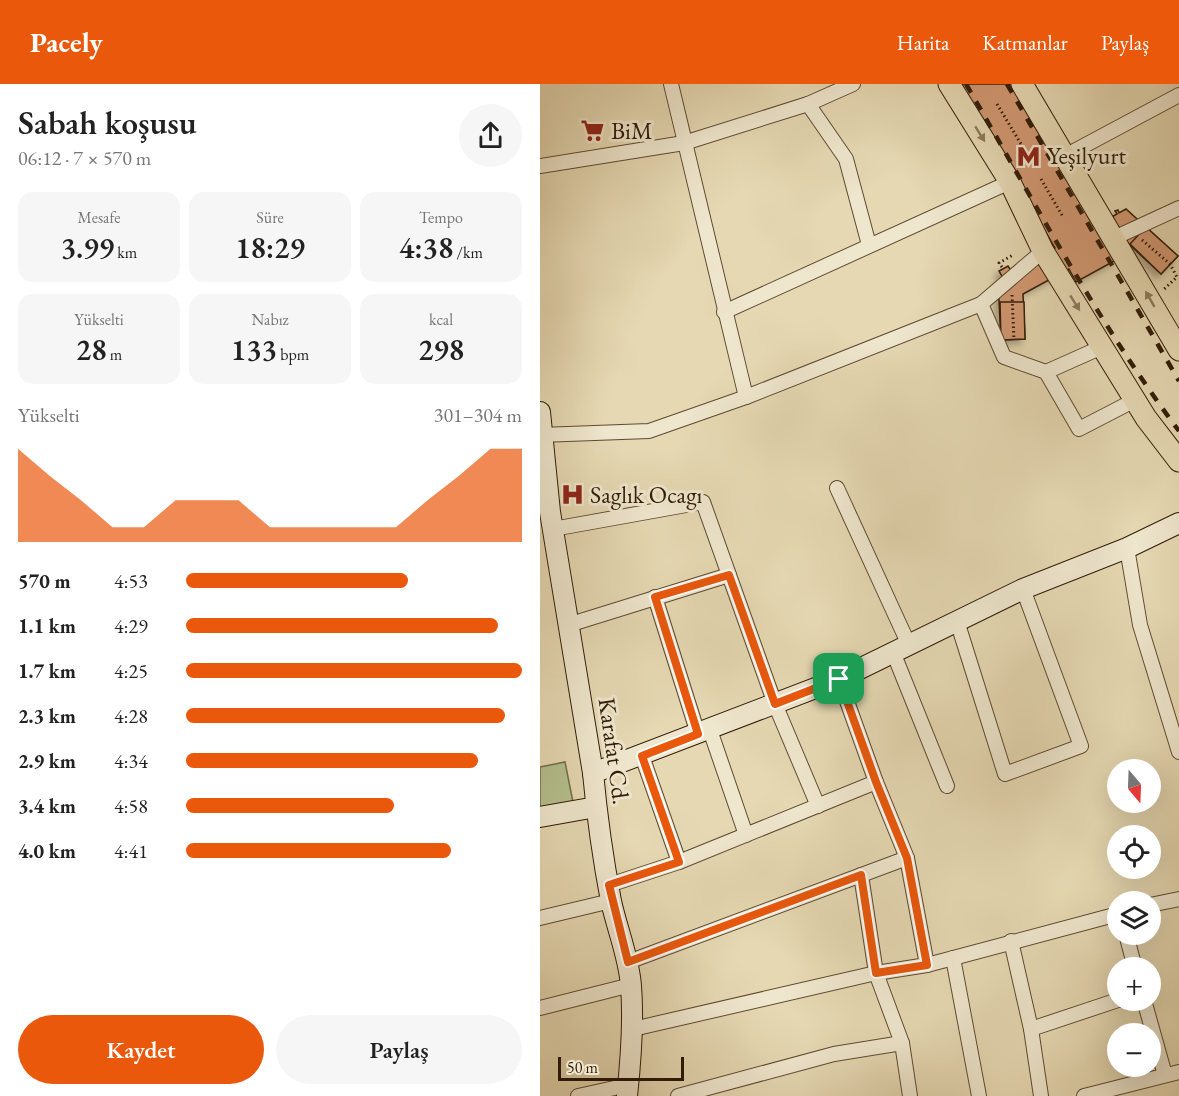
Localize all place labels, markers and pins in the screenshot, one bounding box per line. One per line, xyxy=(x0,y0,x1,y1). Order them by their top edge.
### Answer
place label: BiM xyxy=(611,115,653,146)
supermarket icon: BiM xyxy=(580,118,606,144)
place label: Yeşilyurt xyxy=(1047,140,1126,171)
metro station icon: Yeşilyurt xyxy=(1016,143,1042,169)
place label: Saglık Ocagı xyxy=(590,479,703,510)
hospital icon: Saglık Ocagı xyxy=(559,482,585,508)
pin xyxy=(813,653,864,704)

